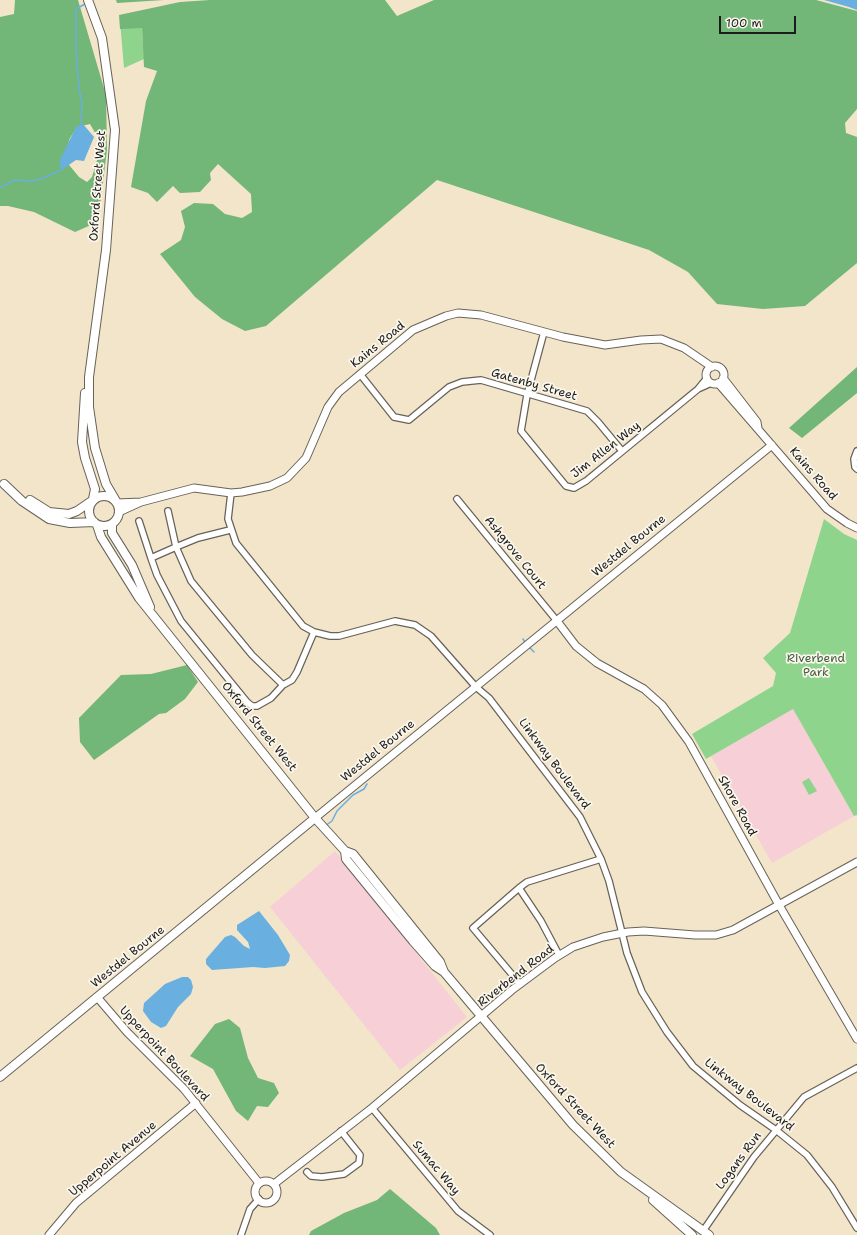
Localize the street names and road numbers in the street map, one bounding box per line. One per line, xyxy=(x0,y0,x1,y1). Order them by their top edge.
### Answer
street label: Oxford Street West xyxy=(87,130,109,242)
street label: Kains Road xyxy=(348,319,408,371)
street label: Gatenby Street xyxy=(489,366,579,404)
street label: Jim Allen Way xyxy=(568,418,644,482)
street label: Kains Road xyxy=(786,445,840,503)
street label: Westdel Bourne xyxy=(589,512,669,580)
street label: Ashgrove Court xyxy=(481,514,549,592)
street label: Oxford Street West xyxy=(218,679,300,775)
street label: Linkway Boulevard xyxy=(515,716,593,812)
street label: Westdel Bourne xyxy=(338,717,418,785)
street label: Shore Road xyxy=(714,773,760,839)
street label: Westdel Bourne xyxy=(88,923,168,991)
street label: Riverbend Road xyxy=(475,942,557,1010)
street label: Upperpoint Boulevard xyxy=(116,1003,212,1105)
street label: Linkway Boulevard xyxy=(701,1056,797,1134)
street label: Oxford Street West xyxy=(532,1060,618,1152)
street label: Upperpoint Avenue xyxy=(66,1118,160,1200)
street label: Logans Run xyxy=(713,1129,765,1193)
street label: Sumac Way xyxy=(409,1138,463,1198)

